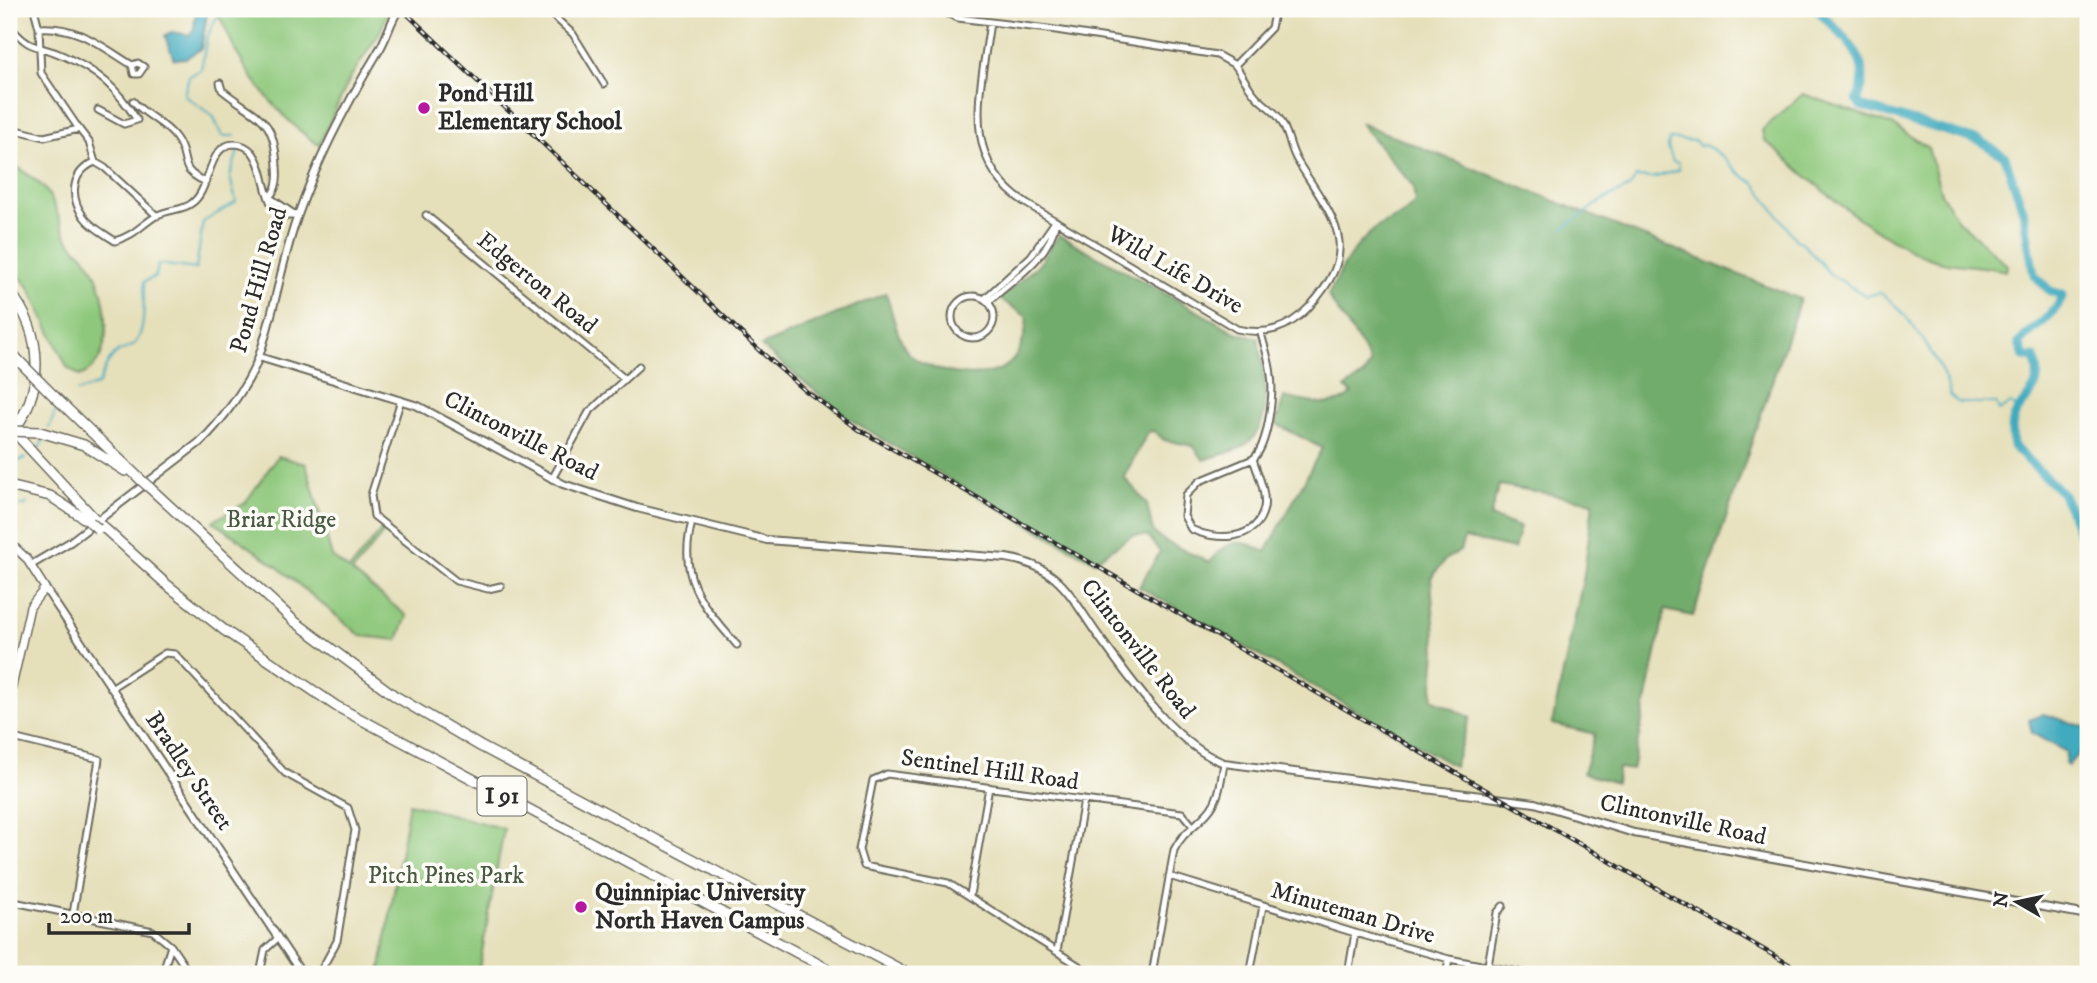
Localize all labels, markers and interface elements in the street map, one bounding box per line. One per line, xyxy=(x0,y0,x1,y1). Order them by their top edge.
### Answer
place label: Pond Hill Elementary School xyxy=(438,79,622,137)
marker: Pond Hill Elementary School xyxy=(416,100,432,116)
street label: Pond Hill Road xyxy=(224,204,294,356)
street label: Wild Life Drive xyxy=(1101,218,1248,321)
street label: Edgerton Road xyxy=(471,225,603,341)
street label: Clintonville Road xyxy=(439,384,603,488)
park label: Briar Ridge xyxy=(226,505,336,535)
street label: Clintonville Road xyxy=(1074,573,1202,725)
street label: Bradley Street xyxy=(138,706,240,836)
street label: Sentinel Hill Road xyxy=(899,743,1081,797)
road number: I 91 xyxy=(477,776,526,816)
street label: Clintonville Road xyxy=(1597,788,1769,852)
park label: Pitch Pines Park xyxy=(368,861,524,891)
north arrow xyxy=(1982,867,2052,937)
street label: Minuteman Drive xyxy=(1268,875,1438,951)
place label: Quinnipiac University North Haven Campus xyxy=(595,878,806,936)
text: N xyxy=(1989,890,2014,909)
scale bar xyxy=(49,892,189,936)
marker: Quinnipiac University North Haven Campus xyxy=(573,899,589,915)
text: 200 m xyxy=(60,904,113,930)

